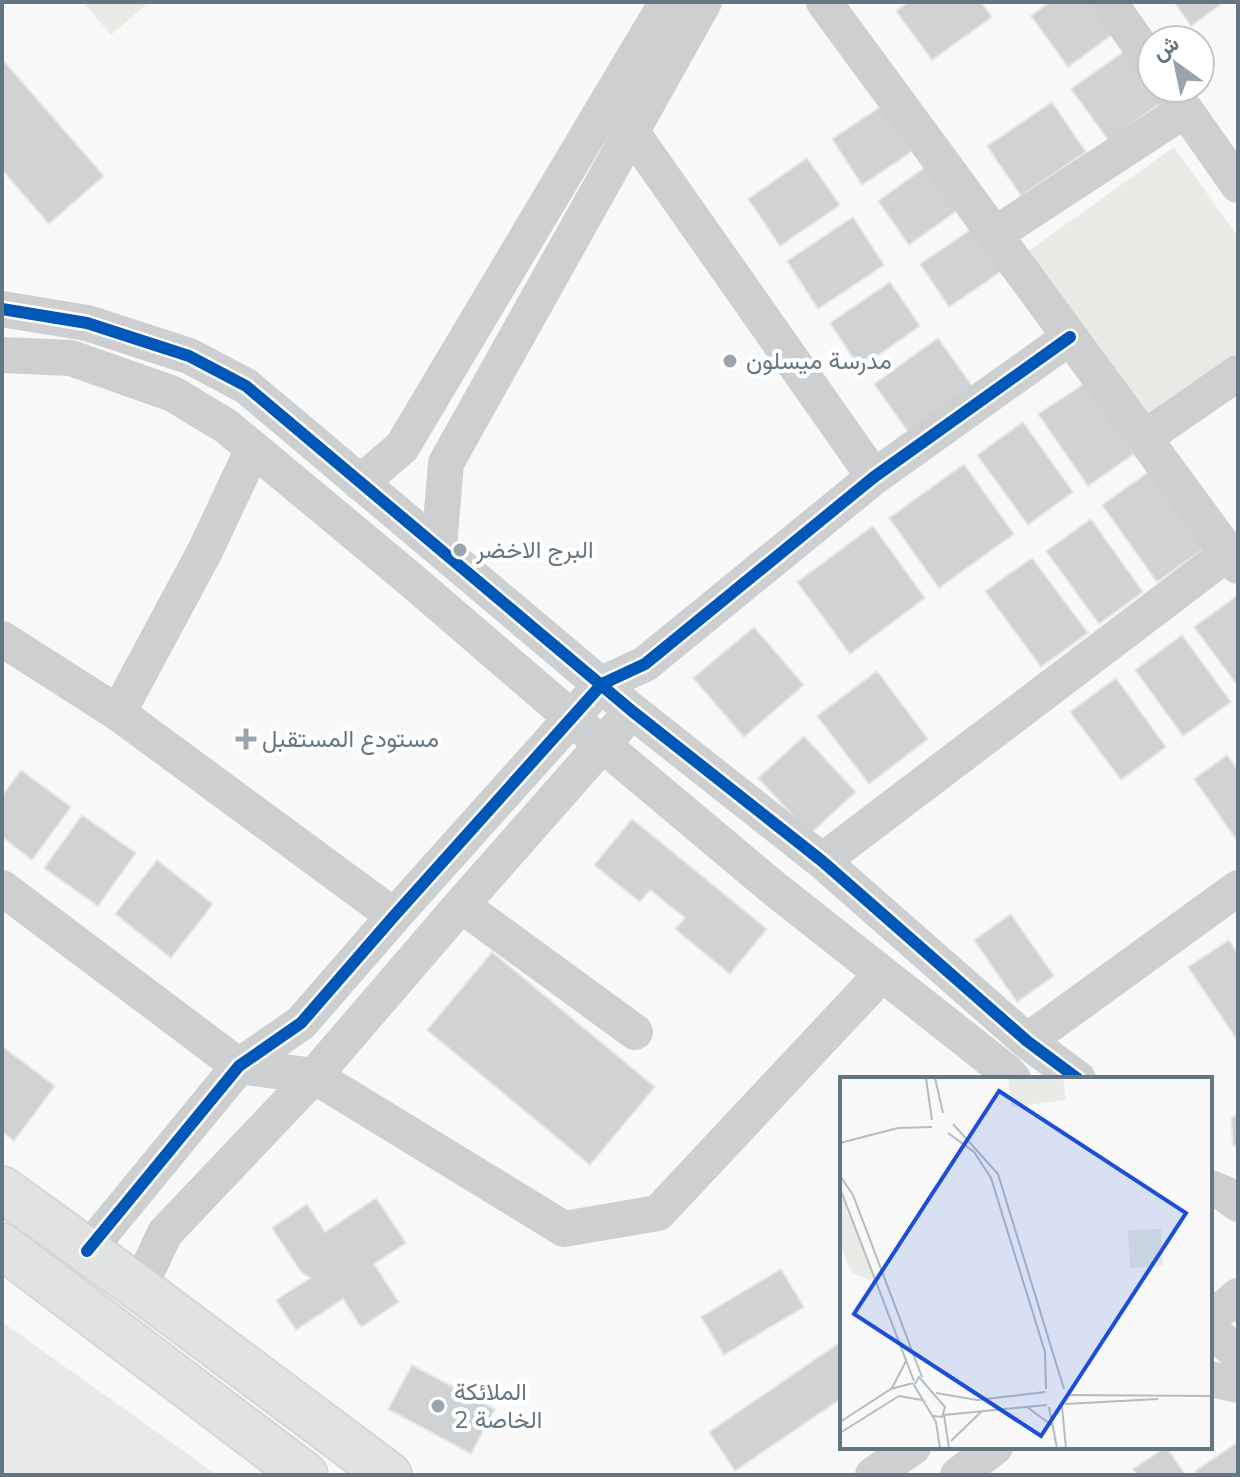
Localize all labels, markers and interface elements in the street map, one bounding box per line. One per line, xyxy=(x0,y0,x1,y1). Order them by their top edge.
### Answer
north arrow xyxy=(1136,24,1216,104)
text: ش xyxy=(1146,28,1184,66)
place label: مدرسة ميسلون xyxy=(746,345,892,376)
marker: مدرسة ميسلون xyxy=(721,352,739,370)
place label: البرج الاخضر xyxy=(475,534,594,566)
marker: البرج الاخضر xyxy=(451,541,469,559)
place label: مستودع المستقبل xyxy=(262,723,439,755)
marker: مستودع المستقبل xyxy=(237,730,255,748)
inset map xyxy=(840,1077,1212,1449)
place label: الملائكة الخاصة 2 xyxy=(454,1376,542,1434)
marker: الملائكة الخاصة 2 xyxy=(429,1397,447,1415)

